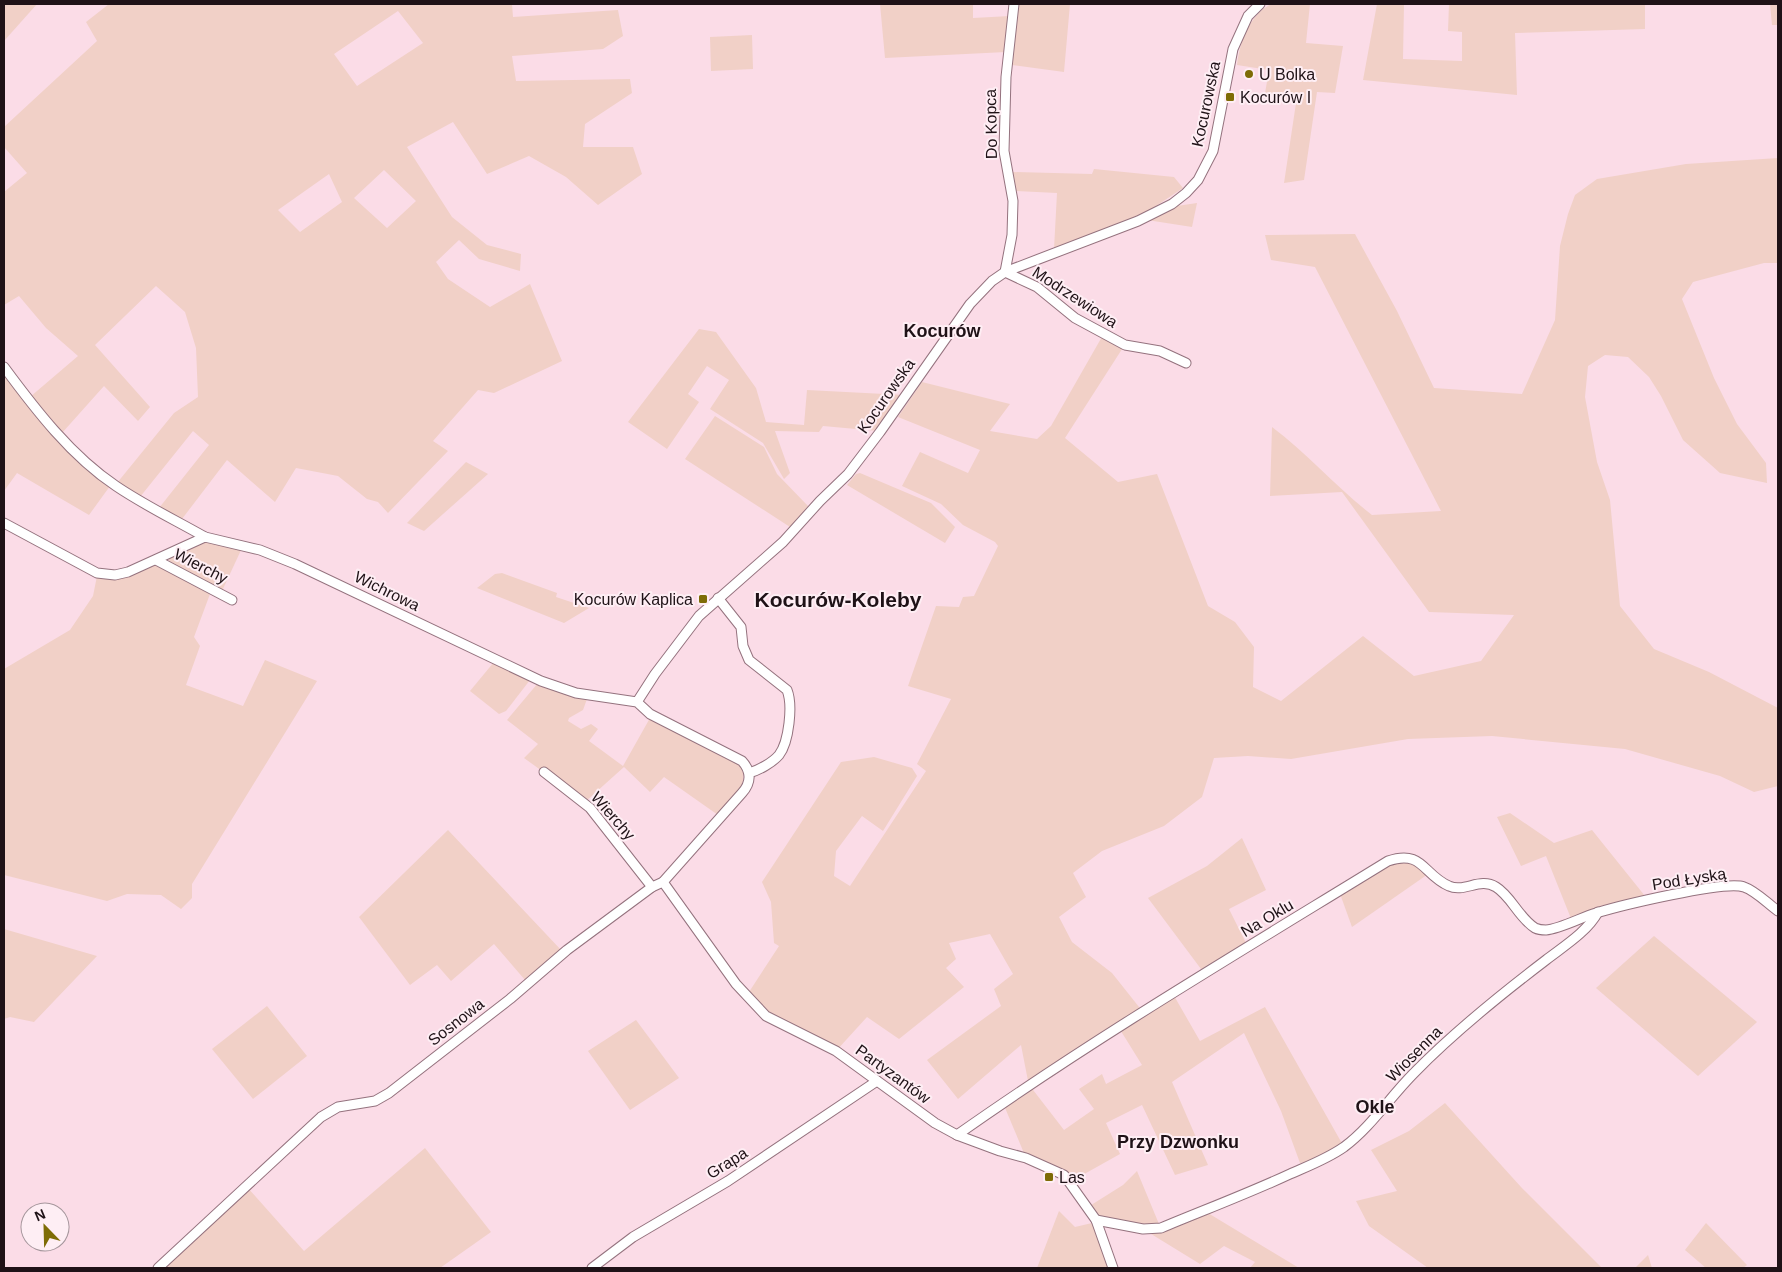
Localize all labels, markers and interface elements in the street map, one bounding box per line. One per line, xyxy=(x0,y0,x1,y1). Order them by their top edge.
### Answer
street label: Kocurowska xyxy=(1189,60,1223,148)
place label: U Bolka xyxy=(1259,66,1315,83)
marker: U Bolka xyxy=(1243,68,1255,80)
street label: Do Kopca xyxy=(982,89,1000,159)
place label: Kocurów I xyxy=(1240,89,1311,106)
marker: Kocurów I xyxy=(1224,91,1236,103)
street label: Modrzewiowa xyxy=(1029,263,1121,331)
district label: Kocurów xyxy=(903,321,981,341)
street label: Kocurowska xyxy=(854,355,918,437)
street label: Wierchy xyxy=(171,545,231,587)
street label: Wichrowa xyxy=(352,568,422,614)
district label: Kocurów-Koleby xyxy=(755,588,922,611)
place label: Kocurów Kaplica xyxy=(574,591,693,608)
marker: Kocurów Kaplica xyxy=(697,593,709,605)
street label: Wierchy xyxy=(588,789,638,843)
street label: Pod Łyską xyxy=(1651,865,1727,893)
street label: Na Oklu xyxy=(1238,896,1296,940)
street label: Sosnowa xyxy=(425,995,487,1049)
street label: Wiosenna xyxy=(1383,1023,1445,1085)
street label: Partyzantów xyxy=(852,1041,934,1107)
district label: Okle xyxy=(1355,1097,1395,1117)
district label: Przy Dzwonku xyxy=(1117,1132,1239,1152)
street label: Grapa xyxy=(704,1144,750,1182)
place label: Las xyxy=(1059,1169,1085,1186)
marker: Las xyxy=(1043,1171,1055,1183)
north arrow xyxy=(20,1202,70,1252)
text: N xyxy=(32,1206,48,1224)

